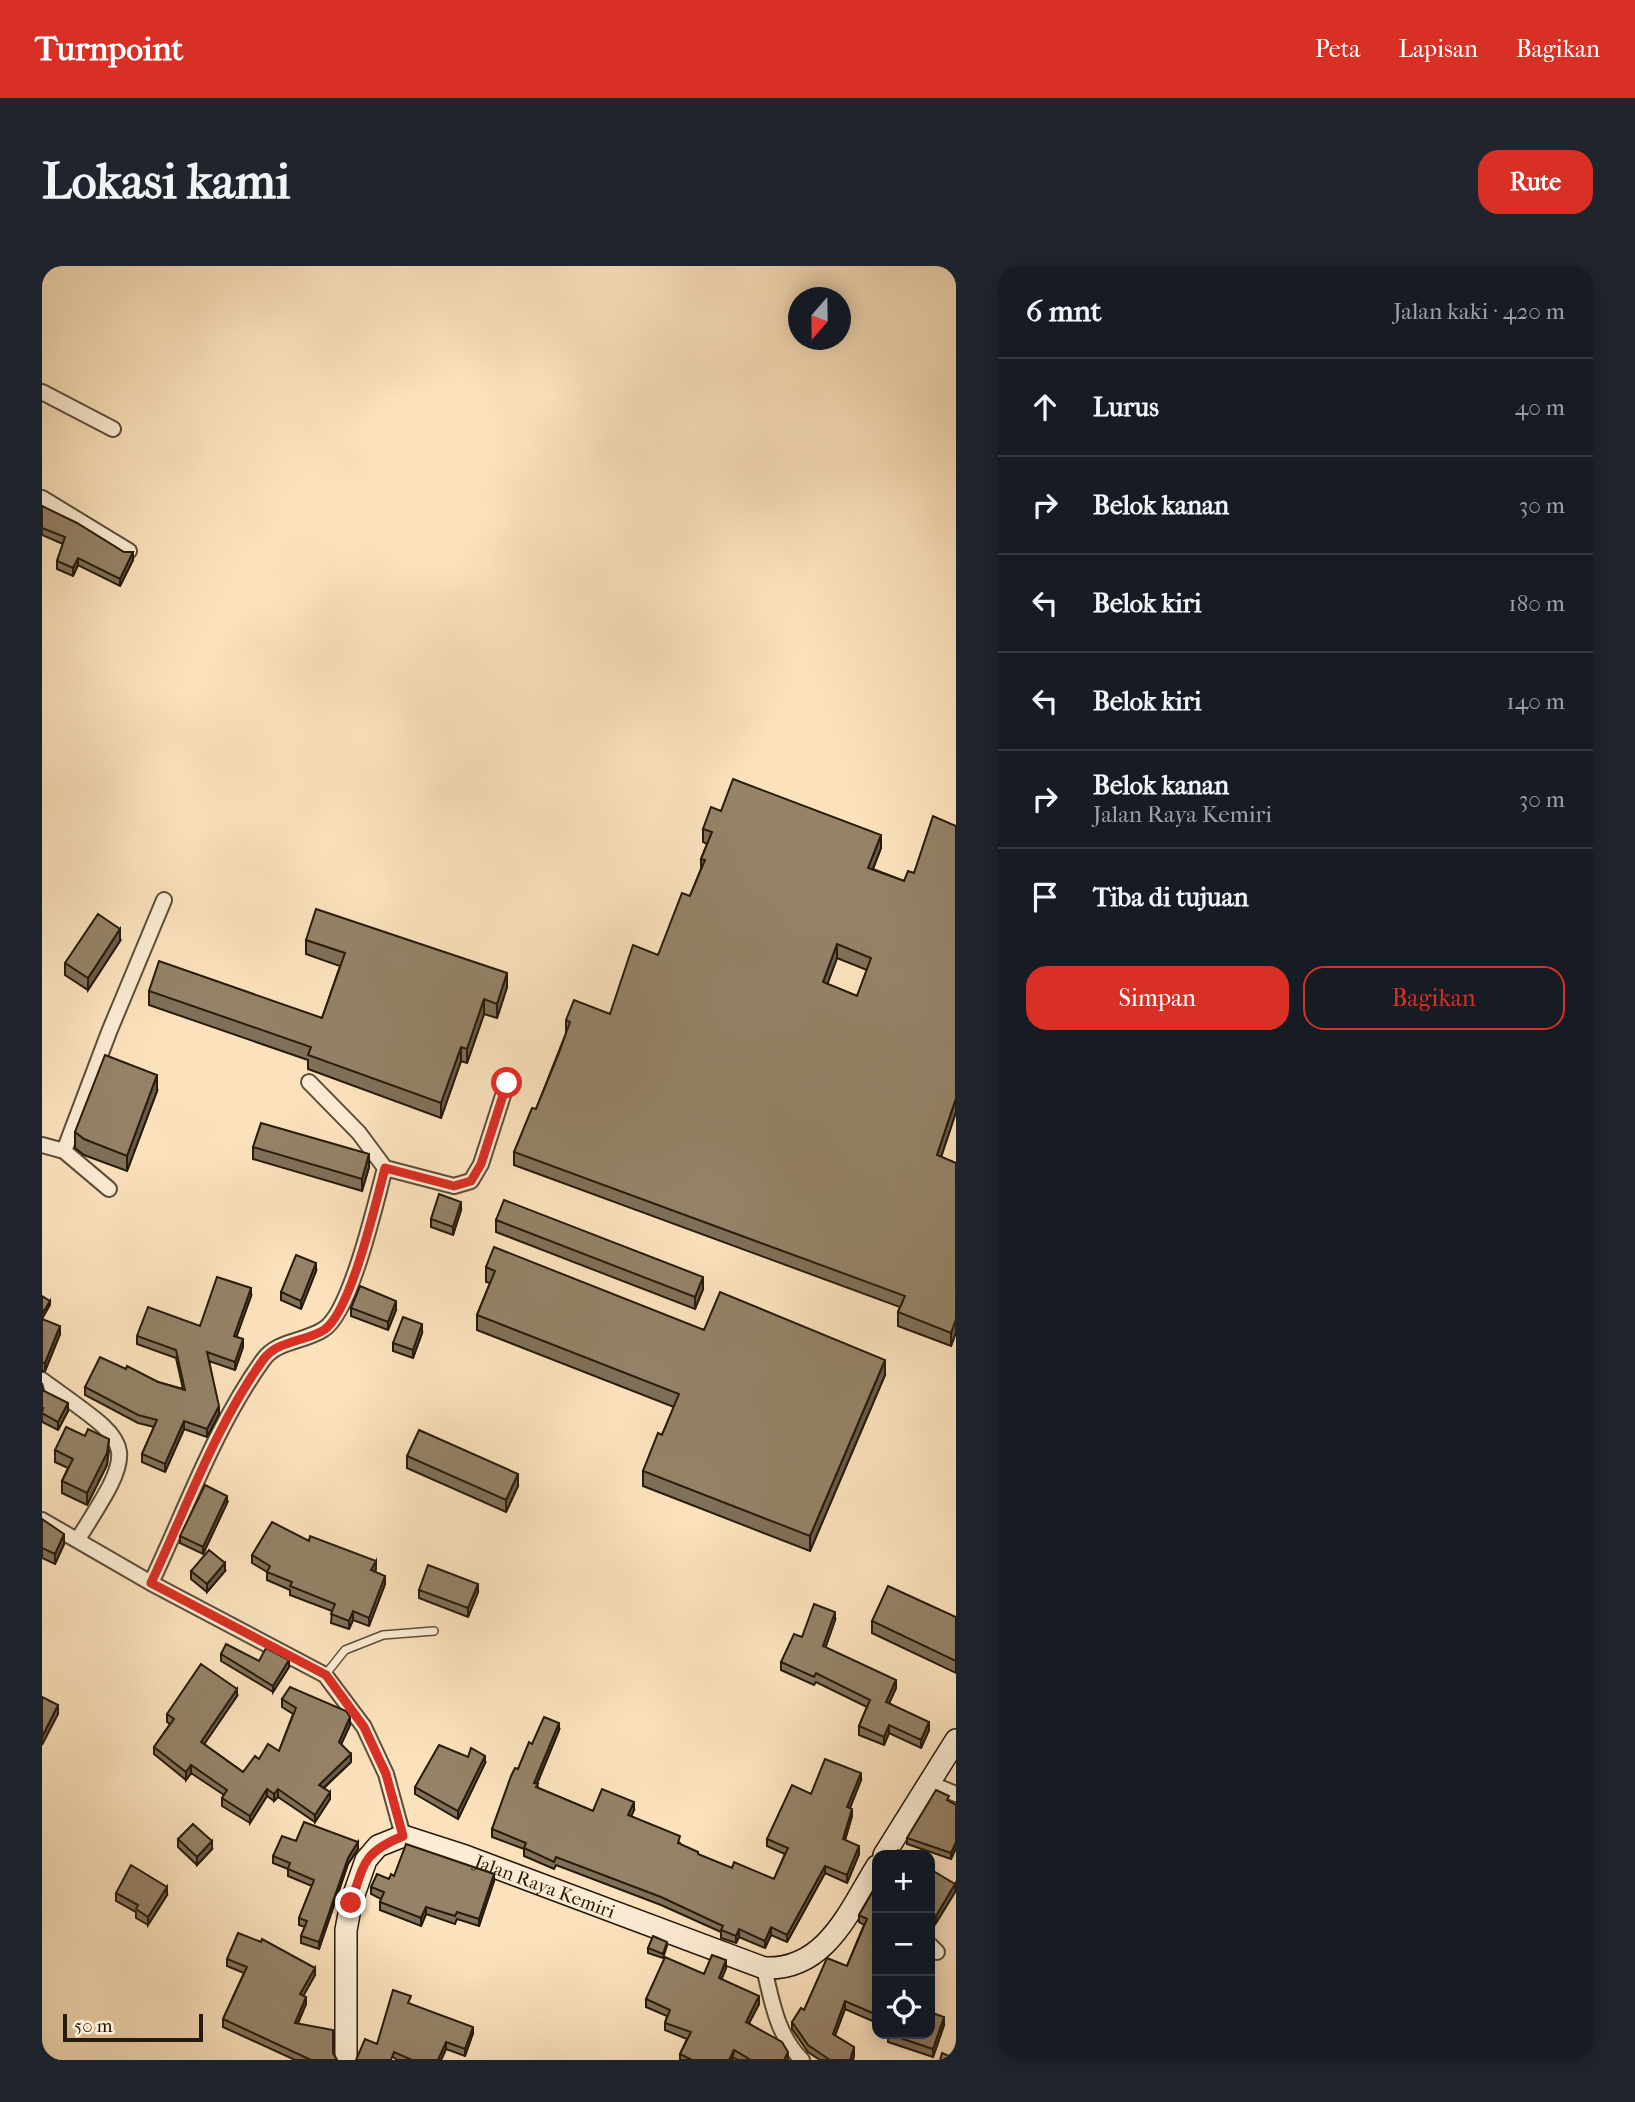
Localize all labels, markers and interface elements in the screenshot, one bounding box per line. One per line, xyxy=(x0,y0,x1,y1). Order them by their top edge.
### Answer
text: Turnpoint xyxy=(35,30,183,69)
text: Peta xyxy=(1315,35,1360,63)
text: Lapisan xyxy=(1398,35,1478,63)
text: Bagikan xyxy=(1516,35,1600,63)
button: Rute xyxy=(1478,150,1593,214)
text: Lokasi kami xyxy=(42,153,290,211)
north arrow xyxy=(788,287,851,350)
text: 6 mnt xyxy=(1026,294,1102,329)
text: Jalan kaki · 420 m xyxy=(1393,298,1565,325)
icon: ahead xyxy=(1026,388,1064,426)
text: Lurus xyxy=(1093,392,1159,423)
text: 40 m xyxy=(1515,394,1565,421)
icon: right xyxy=(1026,486,1064,524)
text: Belok kanan xyxy=(1093,490,1229,521)
text: 30 m xyxy=(1519,492,1565,519)
icon: left xyxy=(1026,584,1064,622)
text: Belok kiri xyxy=(1093,588,1201,619)
text: 180 m xyxy=(1508,590,1565,617)
icon: left xyxy=(1026,682,1064,720)
text: Belok kiri xyxy=(1093,686,1201,717)
text: 140 m xyxy=(1506,688,1565,715)
text: Belok kanan xyxy=(1093,770,1229,801)
icon: right xyxy=(1026,780,1064,818)
text: 30 m xyxy=(1519,786,1565,813)
text: Jalan Raya Kemiri xyxy=(1093,801,1272,828)
icon: arrive xyxy=(1026,878,1064,916)
text: Tiba di tujuan xyxy=(1093,882,1249,913)
button: Simpan xyxy=(1026,966,1289,1030)
button: Bagikan xyxy=(1303,966,1565,1030)
route start xyxy=(491,1067,522,1098)
street label: Jalan Raya Kemiri xyxy=(470,1850,618,1923)
map controls xyxy=(872,1850,935,2039)
button: + xyxy=(872,1850,935,1913)
route end xyxy=(335,1887,366,1918)
button: − xyxy=(872,1913,935,1976)
button: locate xyxy=(872,1976,935,2039)
scale bar xyxy=(63,2011,203,2043)
text: 50 m xyxy=(74,2015,113,2037)

